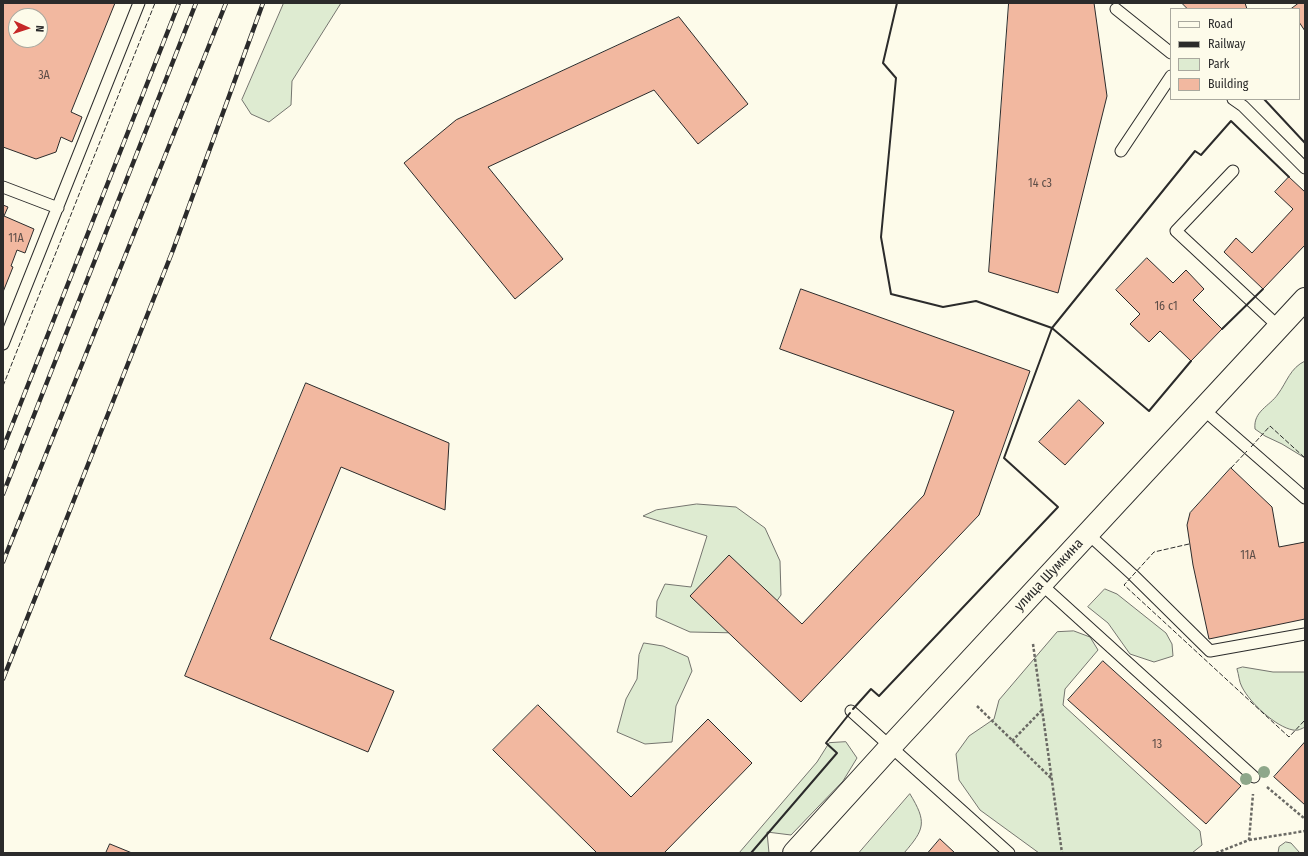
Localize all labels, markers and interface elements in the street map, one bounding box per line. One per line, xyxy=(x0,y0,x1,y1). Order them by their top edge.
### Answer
north arrow xyxy=(8,8,48,48)
legend xyxy=(1170,8,1300,100)
text: Road xyxy=(1208,17,1233,31)
text: N xyxy=(33,25,46,32)
text: Railway xyxy=(1208,37,1245,51)
text: Park xyxy=(1208,57,1229,71)
house number: 3А xyxy=(38,69,50,83)
text: Building xyxy=(1208,77,1248,91)
house number: 14 c3 xyxy=(1028,177,1052,191)
house number: 11А xyxy=(8,232,24,246)
house number: 16 с1 xyxy=(1154,300,1178,314)
street label: улица Шумкина xyxy=(1011,535,1087,615)
house number: 11А xyxy=(1240,549,1256,563)
house number: 13 xyxy=(1152,738,1162,752)

